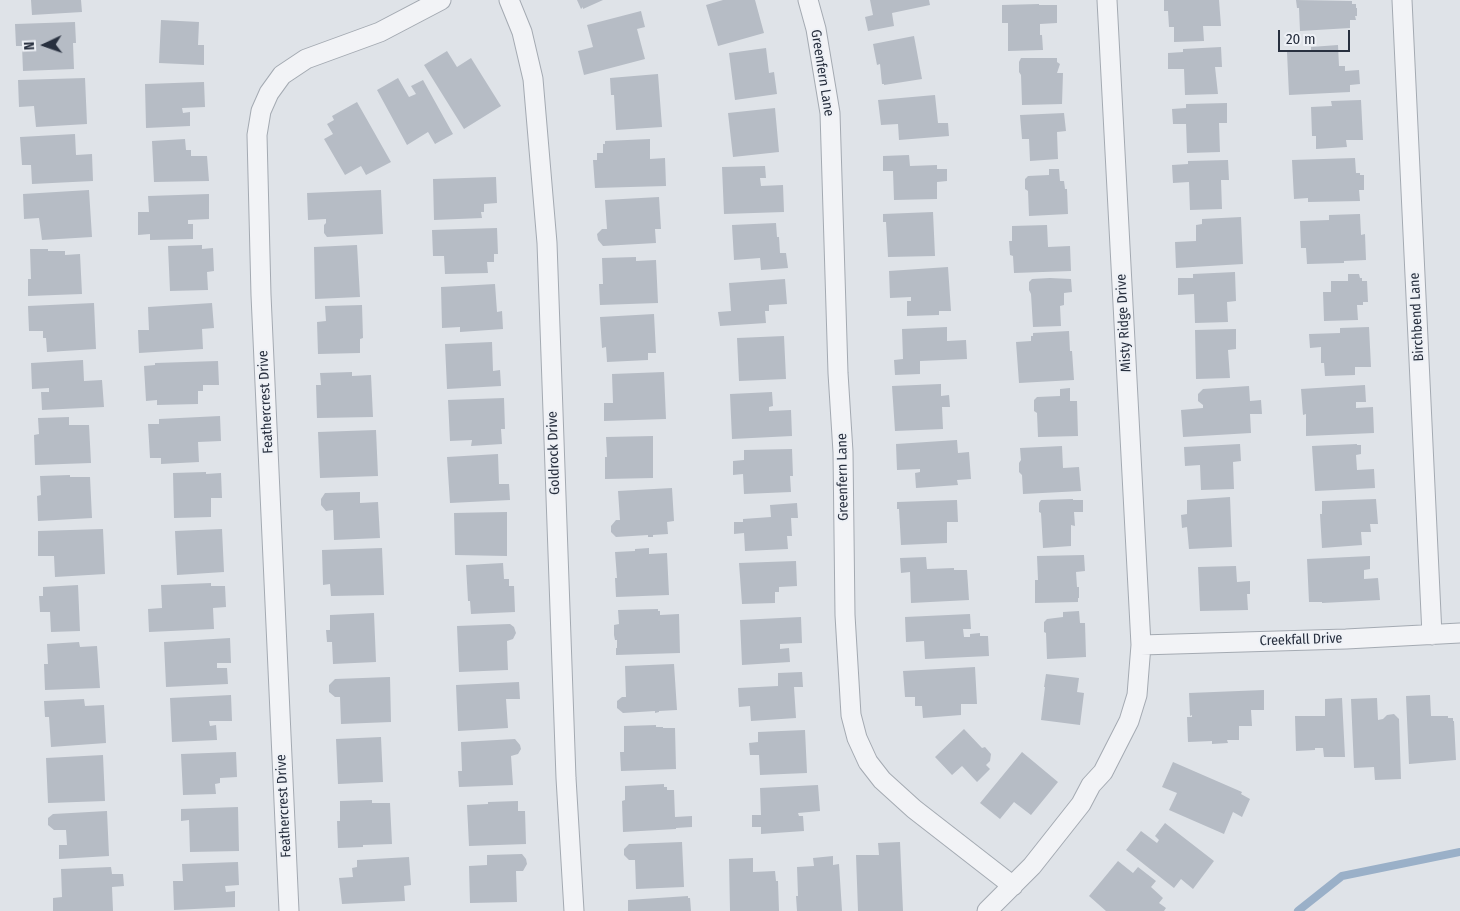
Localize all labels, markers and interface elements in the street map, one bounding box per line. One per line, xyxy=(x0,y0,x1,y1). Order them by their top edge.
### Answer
north arrow xyxy=(20,20,70,70)
scale bar xyxy=(1280,20,1352,52)
street label: Greenfern Lane xyxy=(807,28,837,118)
text: 20 m xyxy=(1286,30,1316,48)
text: N xyxy=(21,41,38,50)
street label: Birchbend Lane xyxy=(1406,272,1428,362)
street label: Misty Ridge Drive xyxy=(1113,273,1135,373)
street label: Feathercrest Drive xyxy=(255,350,277,454)
street label: Goldrock Drive xyxy=(544,411,564,495)
street label: Greenfern Lane xyxy=(834,433,852,521)
street label: Creekfall Drive xyxy=(1259,630,1343,650)
street label: Feathercrest Drive xyxy=(273,754,295,858)

